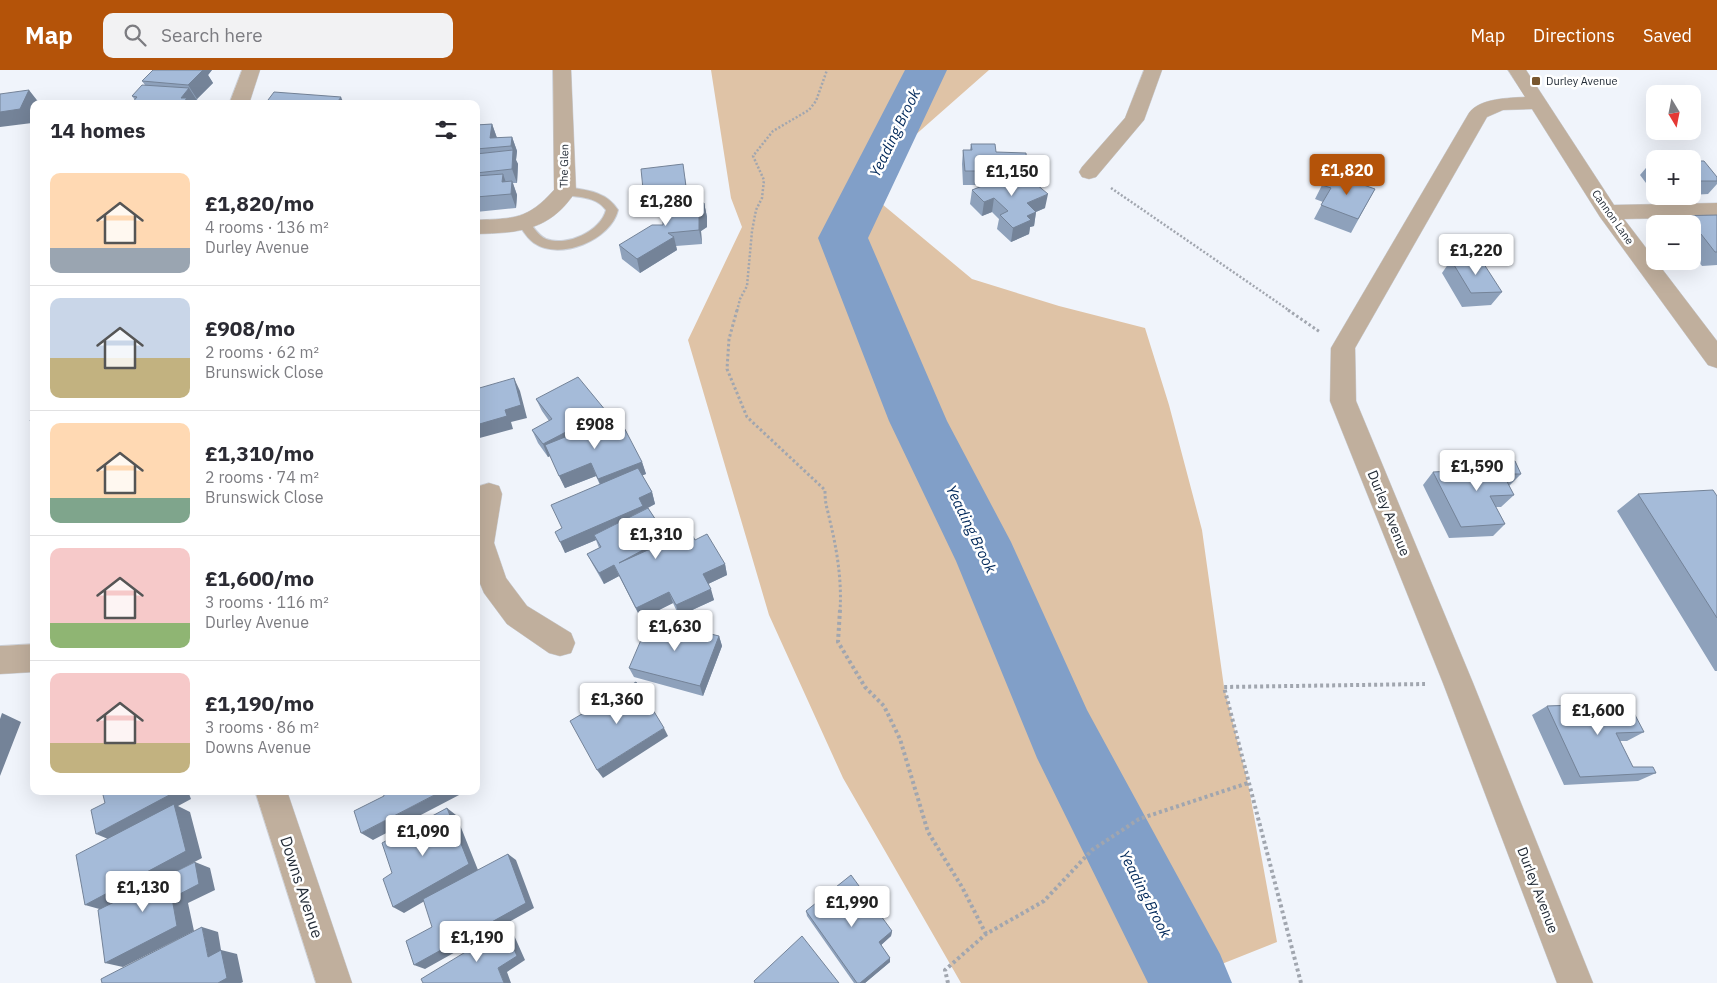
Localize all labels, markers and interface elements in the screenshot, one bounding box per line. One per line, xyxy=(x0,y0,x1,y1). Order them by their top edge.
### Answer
search box xyxy=(103,13,453,58)
text: Map xyxy=(25,19,73,51)
icon: search xyxy=(121,21,149,49)
text: Search here xyxy=(161,23,263,47)
text: Map xyxy=(1470,24,1505,47)
text: Directions xyxy=(1533,24,1615,47)
text: Saved xyxy=(1643,24,1692,47)
place label: Durley Avenue xyxy=(1546,74,1617,88)
marker: Durley Avenue xyxy=(1530,75,1542,87)
water label: Yeading Brook xyxy=(865,85,924,180)
north arrow xyxy=(1646,85,1701,140)
map controls xyxy=(1646,85,1701,270)
text: 14 homes xyxy=(50,116,146,144)
icon: filters xyxy=(432,116,460,144)
street label: The Glen xyxy=(557,144,571,188)
button: + xyxy=(1646,150,1701,205)
pin: £1,150 xyxy=(971,154,1053,197)
pin: £1,820 xyxy=(1306,154,1388,196)
text: £1,820 xyxy=(1321,160,1373,180)
text: £1,150 xyxy=(986,161,1038,181)
pin: £1,280 xyxy=(625,184,707,227)
street label: Cannon Lane xyxy=(1589,187,1637,247)
text: £1,820/mo xyxy=(205,189,314,217)
text: £1,280 xyxy=(640,191,692,211)
icon: home xyxy=(90,193,150,253)
button: − xyxy=(1646,215,1701,270)
text: 4 rooms · 136 m² xyxy=(205,217,329,237)
pin: £1,220 xyxy=(1435,234,1517,276)
text: Durley Avenue xyxy=(205,237,309,257)
text: £1,220 xyxy=(1450,240,1502,260)
text: £908/mo xyxy=(205,314,295,342)
icon: home xyxy=(90,318,150,378)
text: 2 rooms · 62 m² xyxy=(205,342,319,362)
text: Brunswick Close xyxy=(205,362,324,382)
pin: £908 xyxy=(565,408,625,450)
text: £908 xyxy=(576,414,614,434)
text: £1,310/mo xyxy=(205,439,314,467)
icon: home xyxy=(90,443,150,503)
pin: £1,590 xyxy=(1436,450,1518,492)
text: £1,590 xyxy=(1451,456,1503,476)
text: 2 rooms · 74 m² xyxy=(205,467,319,487)
street label: Durley Avenue xyxy=(1364,467,1414,559)
water label: Yeading Brook xyxy=(942,482,1001,576)
text: Brunswick Close xyxy=(205,487,324,507)
pin: £1,310 xyxy=(615,518,697,560)
text: £1,310 xyxy=(630,524,682,544)
text: £1,600/mo xyxy=(205,564,314,592)
icon: home xyxy=(90,568,150,628)
text: 3 rooms · 116 m² xyxy=(205,592,329,612)
pin: £1,630 xyxy=(634,610,716,652)
text: Durley Avenue xyxy=(205,612,309,632)
text: £1,630 xyxy=(649,616,701,636)
pin: £1,360 xyxy=(576,682,658,725)
text: £1,190/mo xyxy=(205,689,314,717)
text: £1,360 xyxy=(591,689,643,709)
icon: home xyxy=(90,693,150,753)
pin: £1,600 xyxy=(1557,694,1639,736)
text: £1,600 xyxy=(1572,700,1624,720)
text: 3 rooms · 86 m² xyxy=(205,717,319,737)
text: Downs Avenue xyxy=(205,737,311,757)
pin: £1,090 xyxy=(382,814,464,857)
text: £1,090 xyxy=(397,821,449,841)
street label: Downs Avenue xyxy=(276,834,328,941)
street label: Durley Avenue xyxy=(1513,844,1563,936)
water label: Yeading Brook xyxy=(1115,847,1176,941)
pin: £1,130 xyxy=(102,870,184,913)
text: £1,130 xyxy=(117,877,169,897)
pin: £1,990 xyxy=(811,886,893,928)
text: £1,990 xyxy=(826,892,878,912)
pin: £1,190 xyxy=(436,920,518,963)
text: £1,190 xyxy=(451,927,503,947)

